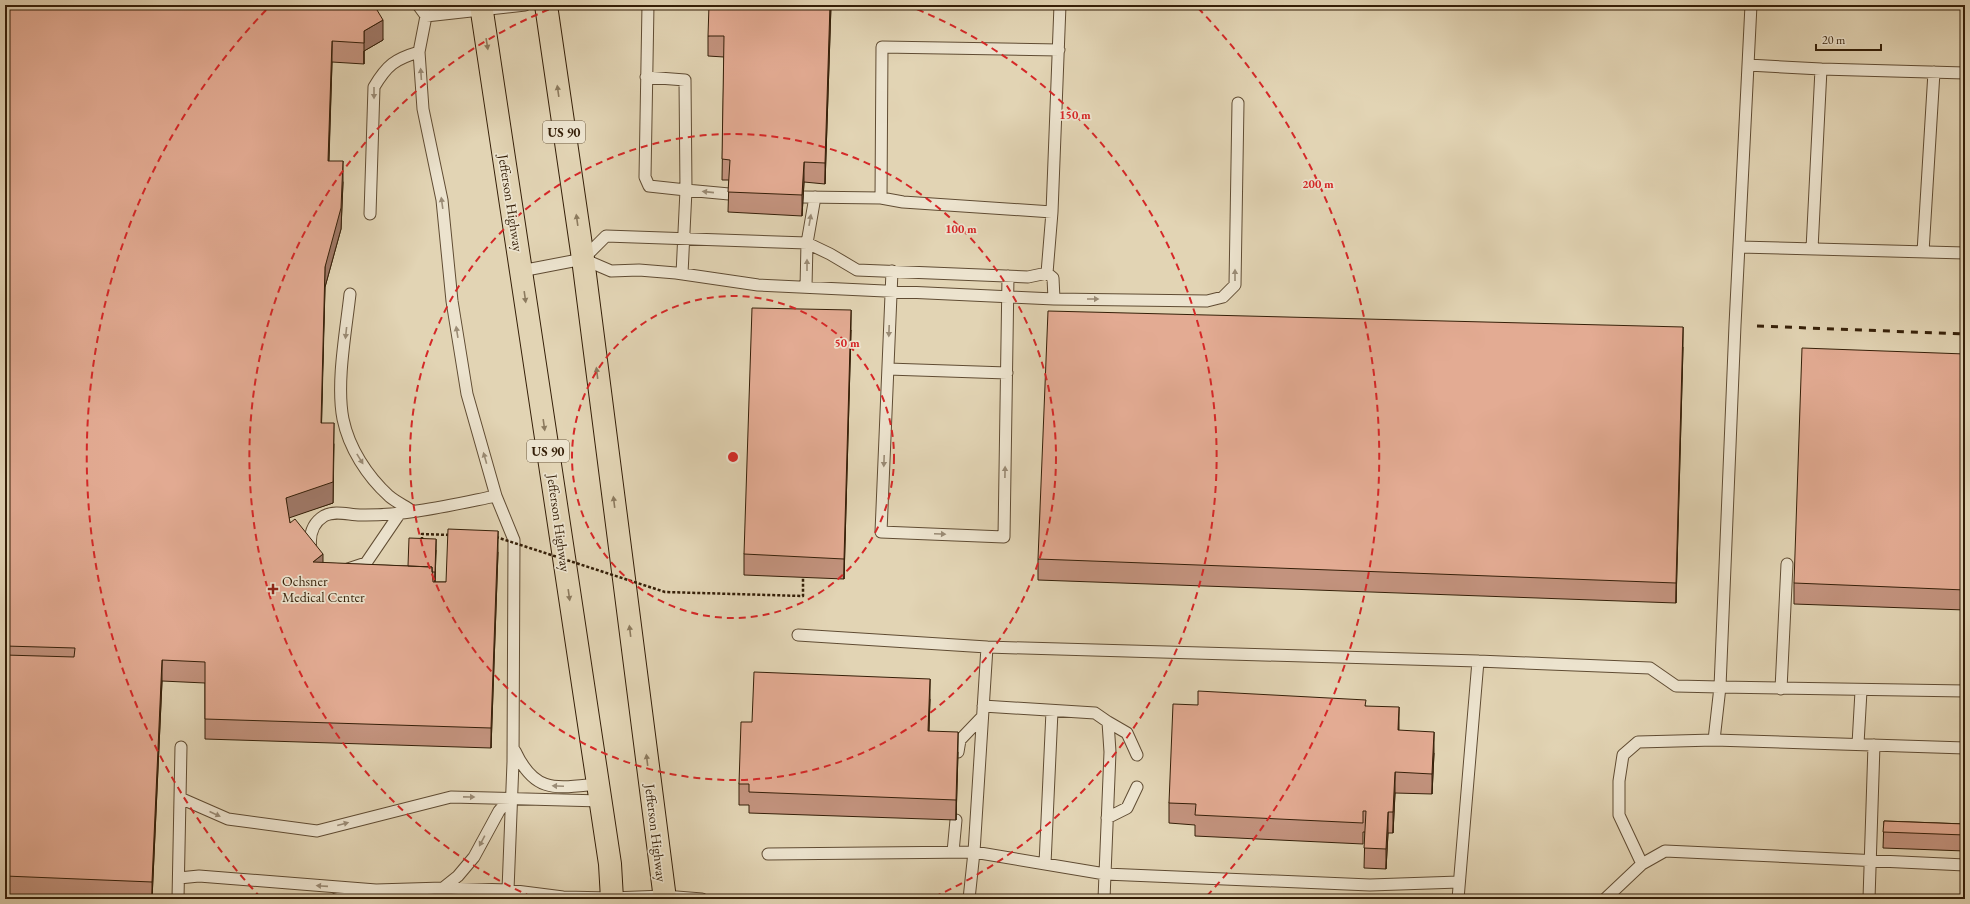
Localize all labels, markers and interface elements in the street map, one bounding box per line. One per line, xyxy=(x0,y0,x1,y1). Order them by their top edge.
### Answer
scale bar xyxy=(1816,26,1881,52)
text: 20 m xyxy=(1822,32,1846,48)
one-way arrow xyxy=(484,38,490,50)
one-way arrow xyxy=(418,67,424,80)
one-way arrow xyxy=(555,85,561,97)
one-way arrow xyxy=(371,87,377,100)
text: 150 m xyxy=(1059,107,1091,123)
road number: US 90 xyxy=(543,121,585,143)
street label: Jefferson Highway xyxy=(494,152,528,254)
text: 200 m xyxy=(1302,176,1334,192)
one-way arrow xyxy=(701,189,714,195)
one-way arrow xyxy=(439,196,445,209)
one-way arrow xyxy=(574,214,580,226)
one-way arrow xyxy=(808,214,814,226)
text: 100 m xyxy=(945,221,977,237)
one-way arrow xyxy=(803,259,810,271)
one-way arrow xyxy=(1232,268,1238,281)
one-way arrow xyxy=(522,291,528,303)
one-way arrow xyxy=(1087,296,1100,302)
one-way arrow xyxy=(454,325,460,338)
one-way arrow xyxy=(886,325,893,337)
one-way arrow xyxy=(343,327,350,339)
text: 50 m xyxy=(834,335,860,351)
one-way arrow xyxy=(594,367,600,379)
one-way arrow xyxy=(541,419,547,431)
road number: US 90 xyxy=(527,440,569,462)
centre of rings xyxy=(726,450,740,464)
one-way arrow xyxy=(482,452,488,464)
one-way arrow xyxy=(356,454,364,464)
one-way arrow xyxy=(881,455,888,467)
one-way arrow xyxy=(1002,466,1009,478)
street label: Jefferson Highway xyxy=(543,472,575,574)
one-way arrow xyxy=(611,496,617,508)
one-way arrow xyxy=(934,531,946,538)
place label: Ochsner Medical Center xyxy=(282,572,365,606)
marker: Ochsner Medical Center xyxy=(267,583,279,595)
one-way arrow xyxy=(566,589,572,602)
one-way arrow xyxy=(627,625,633,637)
one-way arrow xyxy=(643,754,650,766)
street label: Jefferson Highway xyxy=(641,782,671,884)
one-way arrow xyxy=(552,783,565,790)
one-way arrow xyxy=(463,794,476,800)
one-way arrow xyxy=(210,811,221,817)
one-way arrow xyxy=(337,821,349,827)
one-way arrow xyxy=(479,835,486,847)
one-way arrow xyxy=(316,883,328,890)

